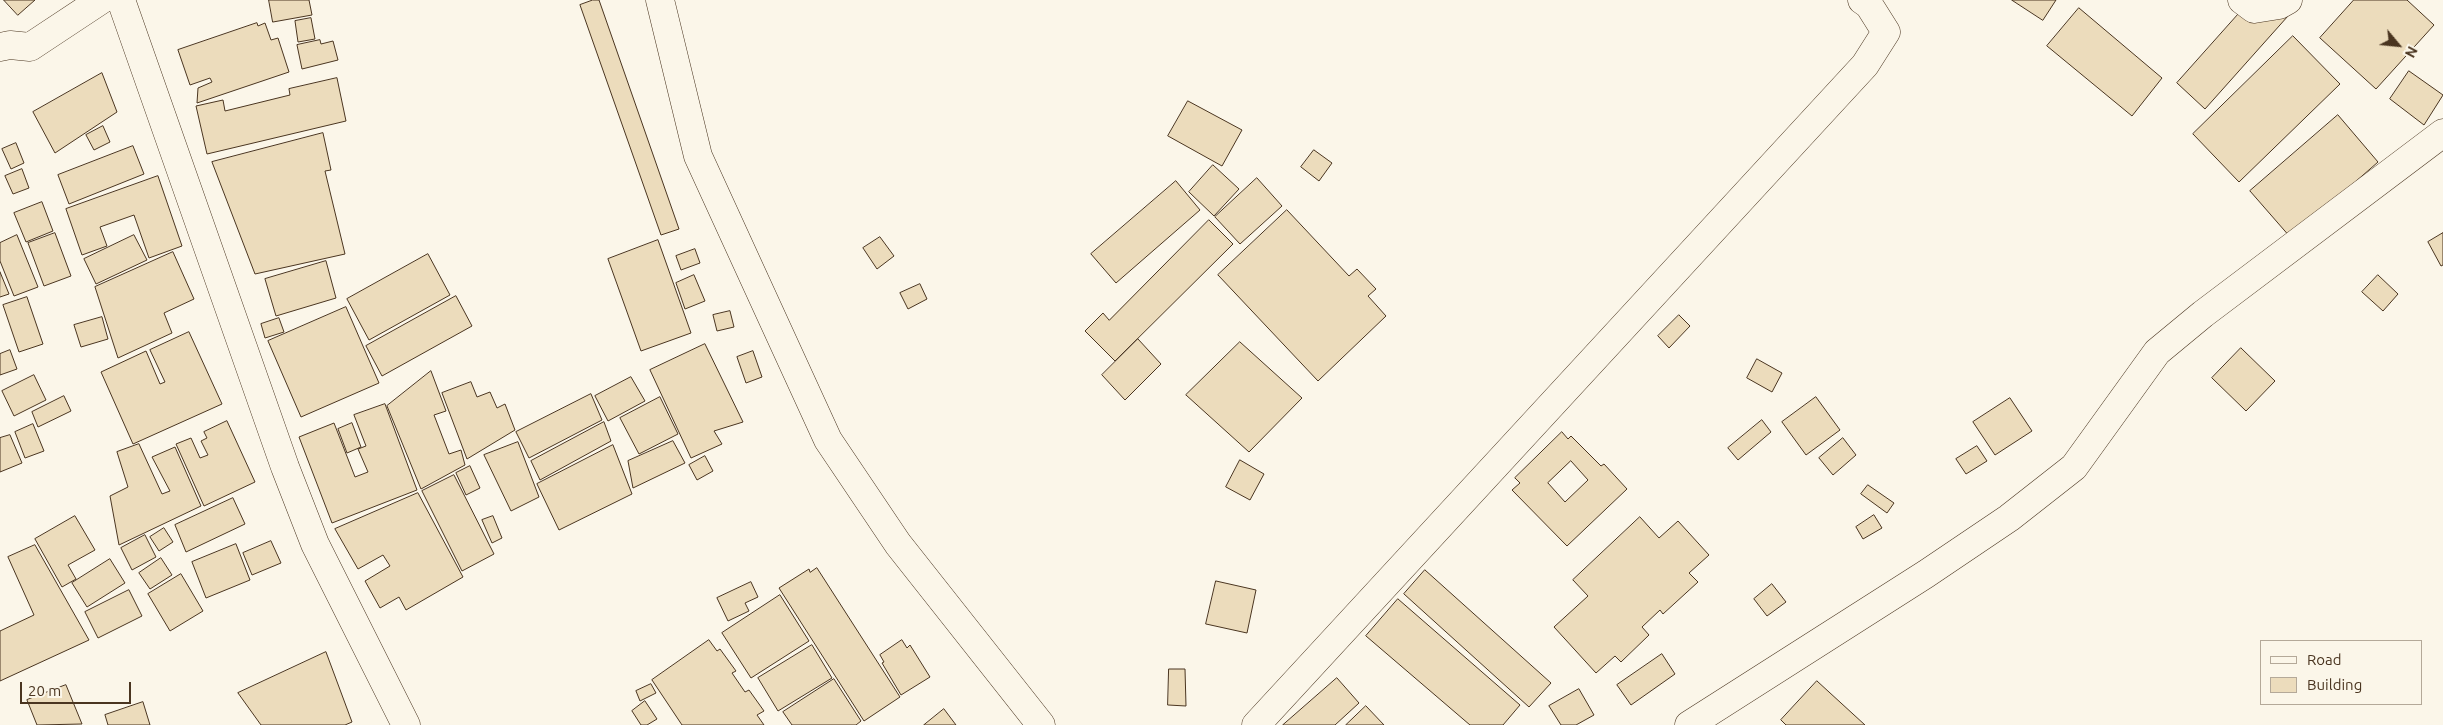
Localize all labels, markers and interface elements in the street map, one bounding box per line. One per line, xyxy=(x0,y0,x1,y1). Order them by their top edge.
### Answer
north arrow xyxy=(2373,20,2423,70)
text: N xyxy=(2402,44,2421,60)
legend xyxy=(2260,640,2423,705)
text: Road xyxy=(2307,651,2342,668)
scale bar xyxy=(22,672,134,704)
text: Building xyxy=(2307,676,2362,693)
text: 20 m xyxy=(28,682,61,699)

